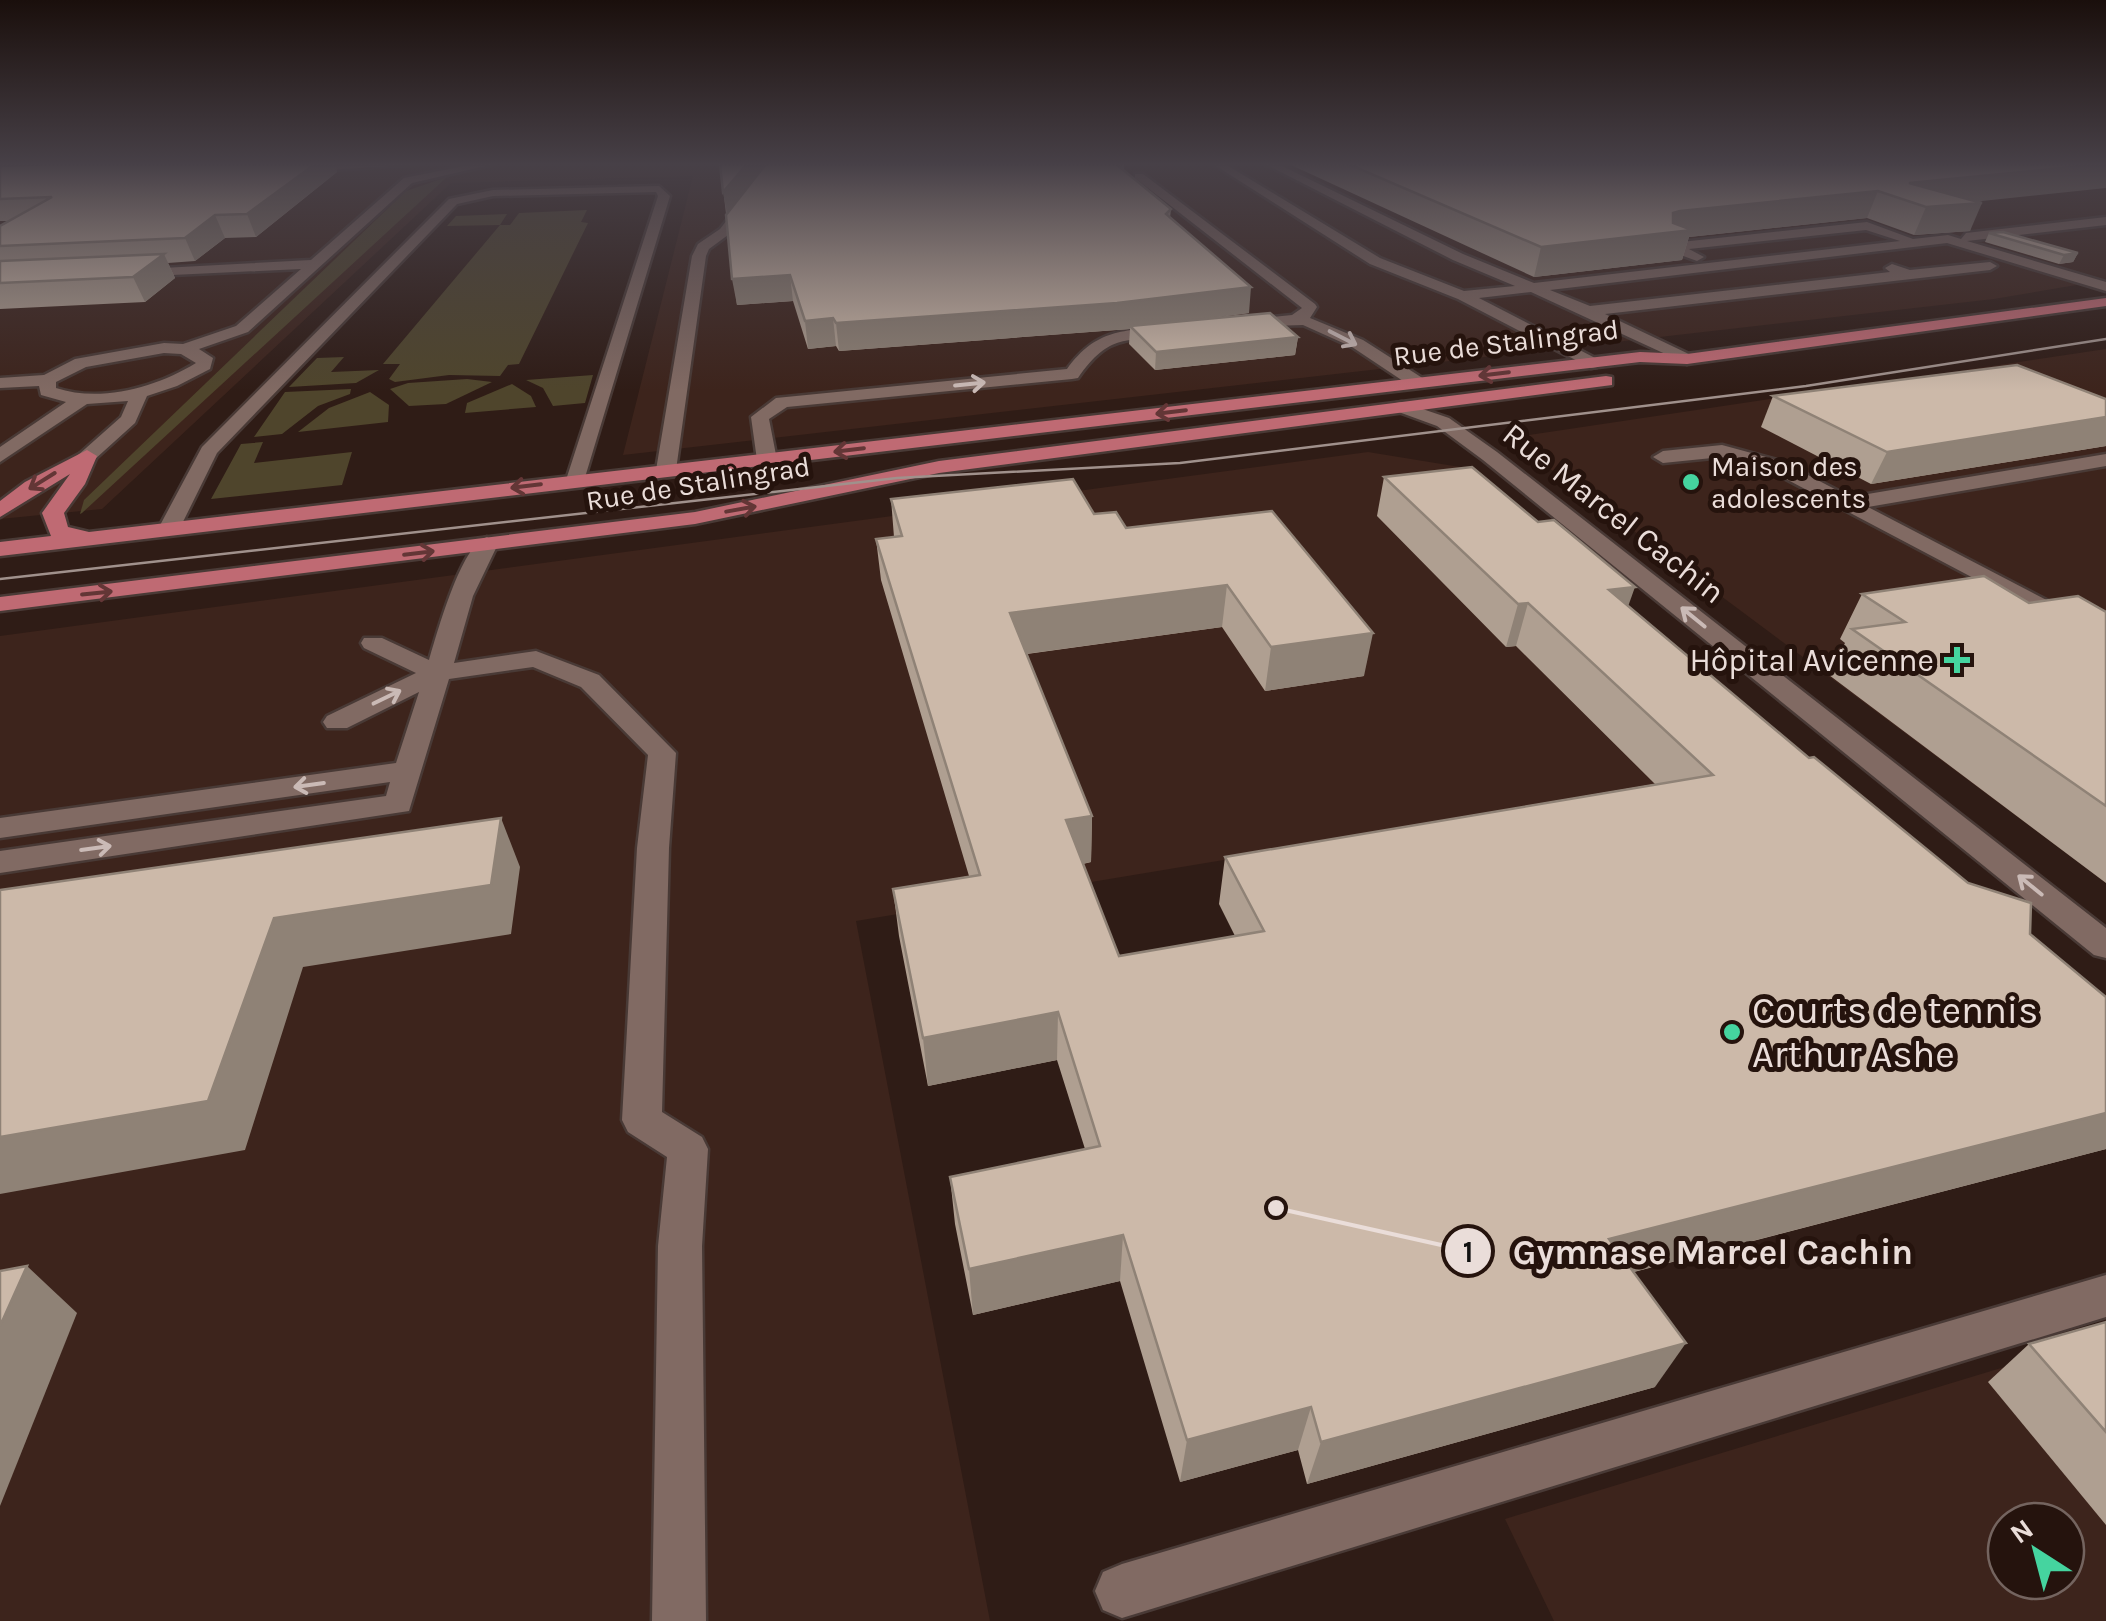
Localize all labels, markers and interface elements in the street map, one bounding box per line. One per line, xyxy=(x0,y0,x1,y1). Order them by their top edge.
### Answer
street label: Rue de Stalingrad xyxy=(1392,312,1621,373)
one-way arrow xyxy=(1328,329,1358,348)
one-way arrow xyxy=(1479,365,1511,384)
one-way arrow xyxy=(954,374,986,393)
one-way arrow xyxy=(1156,403,1188,422)
street label: Rue Marcel Cachin xyxy=(1496,415,1732,611)
one-way arrow xyxy=(833,441,865,460)
street label: Rue de Stalingrad xyxy=(584,449,813,518)
place label: Maison des adolescents xyxy=(1711,450,1866,515)
one-way arrow xyxy=(28,471,57,491)
marker: Maison des adolescents xyxy=(1680,471,1702,493)
one-way arrow xyxy=(510,477,542,496)
one-way arrow xyxy=(725,499,757,518)
one-way arrow xyxy=(403,543,435,562)
one-way arrow xyxy=(80,584,113,603)
one-way arrow xyxy=(1681,606,1707,628)
place label: Hôpital Avicenne xyxy=(1689,642,1934,679)
marker: Hôpital Avicenne xyxy=(1944,647,1970,673)
one-way arrow xyxy=(372,687,402,706)
one-way arrow xyxy=(294,776,326,794)
one-way arrow xyxy=(80,839,112,857)
one-way arrow xyxy=(2017,874,2043,896)
place label: Courts de tennis Arthur Ashe xyxy=(1752,988,2038,1077)
marker: Courts de tennis Arthur Ashe xyxy=(1721,1021,1743,1043)
callout: Gymnase Marcel Cachin xyxy=(1443,1219,1933,1284)
text: Gymnase Marcel Cachin xyxy=(1513,1232,1913,1274)
text: 1 xyxy=(1463,1234,1473,1270)
north arrow xyxy=(1986,1501,2086,1601)
text: N xyxy=(2004,1512,2039,1550)

